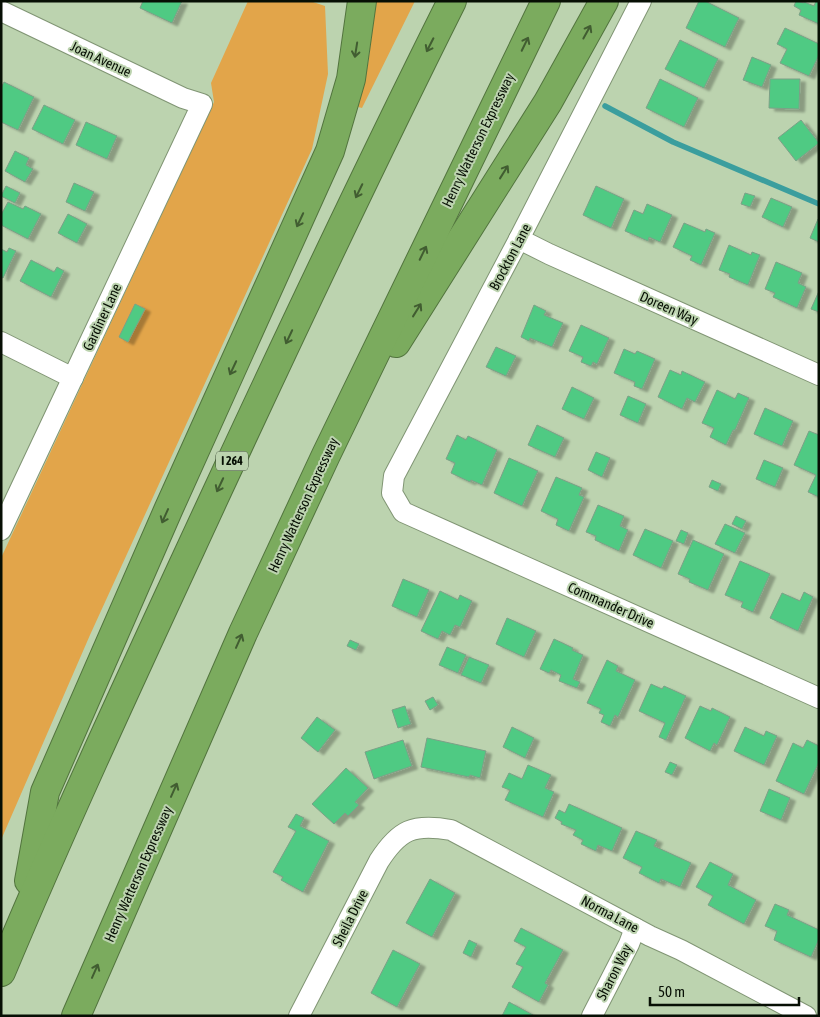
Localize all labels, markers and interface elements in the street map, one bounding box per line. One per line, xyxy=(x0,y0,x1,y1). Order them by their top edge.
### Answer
one-way arrow xyxy=(582,26,592,40)
one-way arrow xyxy=(425,37,434,52)
one-way arrow xyxy=(521,37,530,52)
street label: Joan Avenue xyxy=(68,38,134,80)
one-way arrow xyxy=(351,41,361,57)
street label: Henry Watterson Expressway xyxy=(439,70,518,210)
one-way arrow xyxy=(499,166,509,180)
one-way arrow xyxy=(354,183,364,198)
one-way arrow xyxy=(295,212,305,227)
street label: Brockton Lane xyxy=(486,221,534,293)
one-way arrow xyxy=(419,246,428,261)
street label: Gardiner Lane xyxy=(79,281,125,353)
street label: Doreen Way xyxy=(637,288,701,328)
one-way arrow xyxy=(413,303,423,317)
one-way arrow xyxy=(284,330,294,345)
one-way arrow xyxy=(227,360,237,375)
street label: Henry Watterson Expressway xyxy=(265,435,341,575)
road number: I 264 xyxy=(216,452,248,471)
one-way arrow xyxy=(215,477,225,492)
one-way arrow xyxy=(160,508,170,523)
street label: Commander Drive xyxy=(565,579,657,631)
one-way arrow xyxy=(235,634,245,649)
one-way arrow xyxy=(170,783,180,798)
street label: Henry Watterson Expressway xyxy=(101,803,175,944)
street label: Sheila Drive xyxy=(329,887,371,949)
street label: Norma Lane xyxy=(579,892,641,936)
street label: Sharon Way xyxy=(593,941,635,1003)
one-way arrow xyxy=(91,964,101,979)
scale bar xyxy=(650,974,799,1006)
text: 50 m xyxy=(658,983,685,1000)

